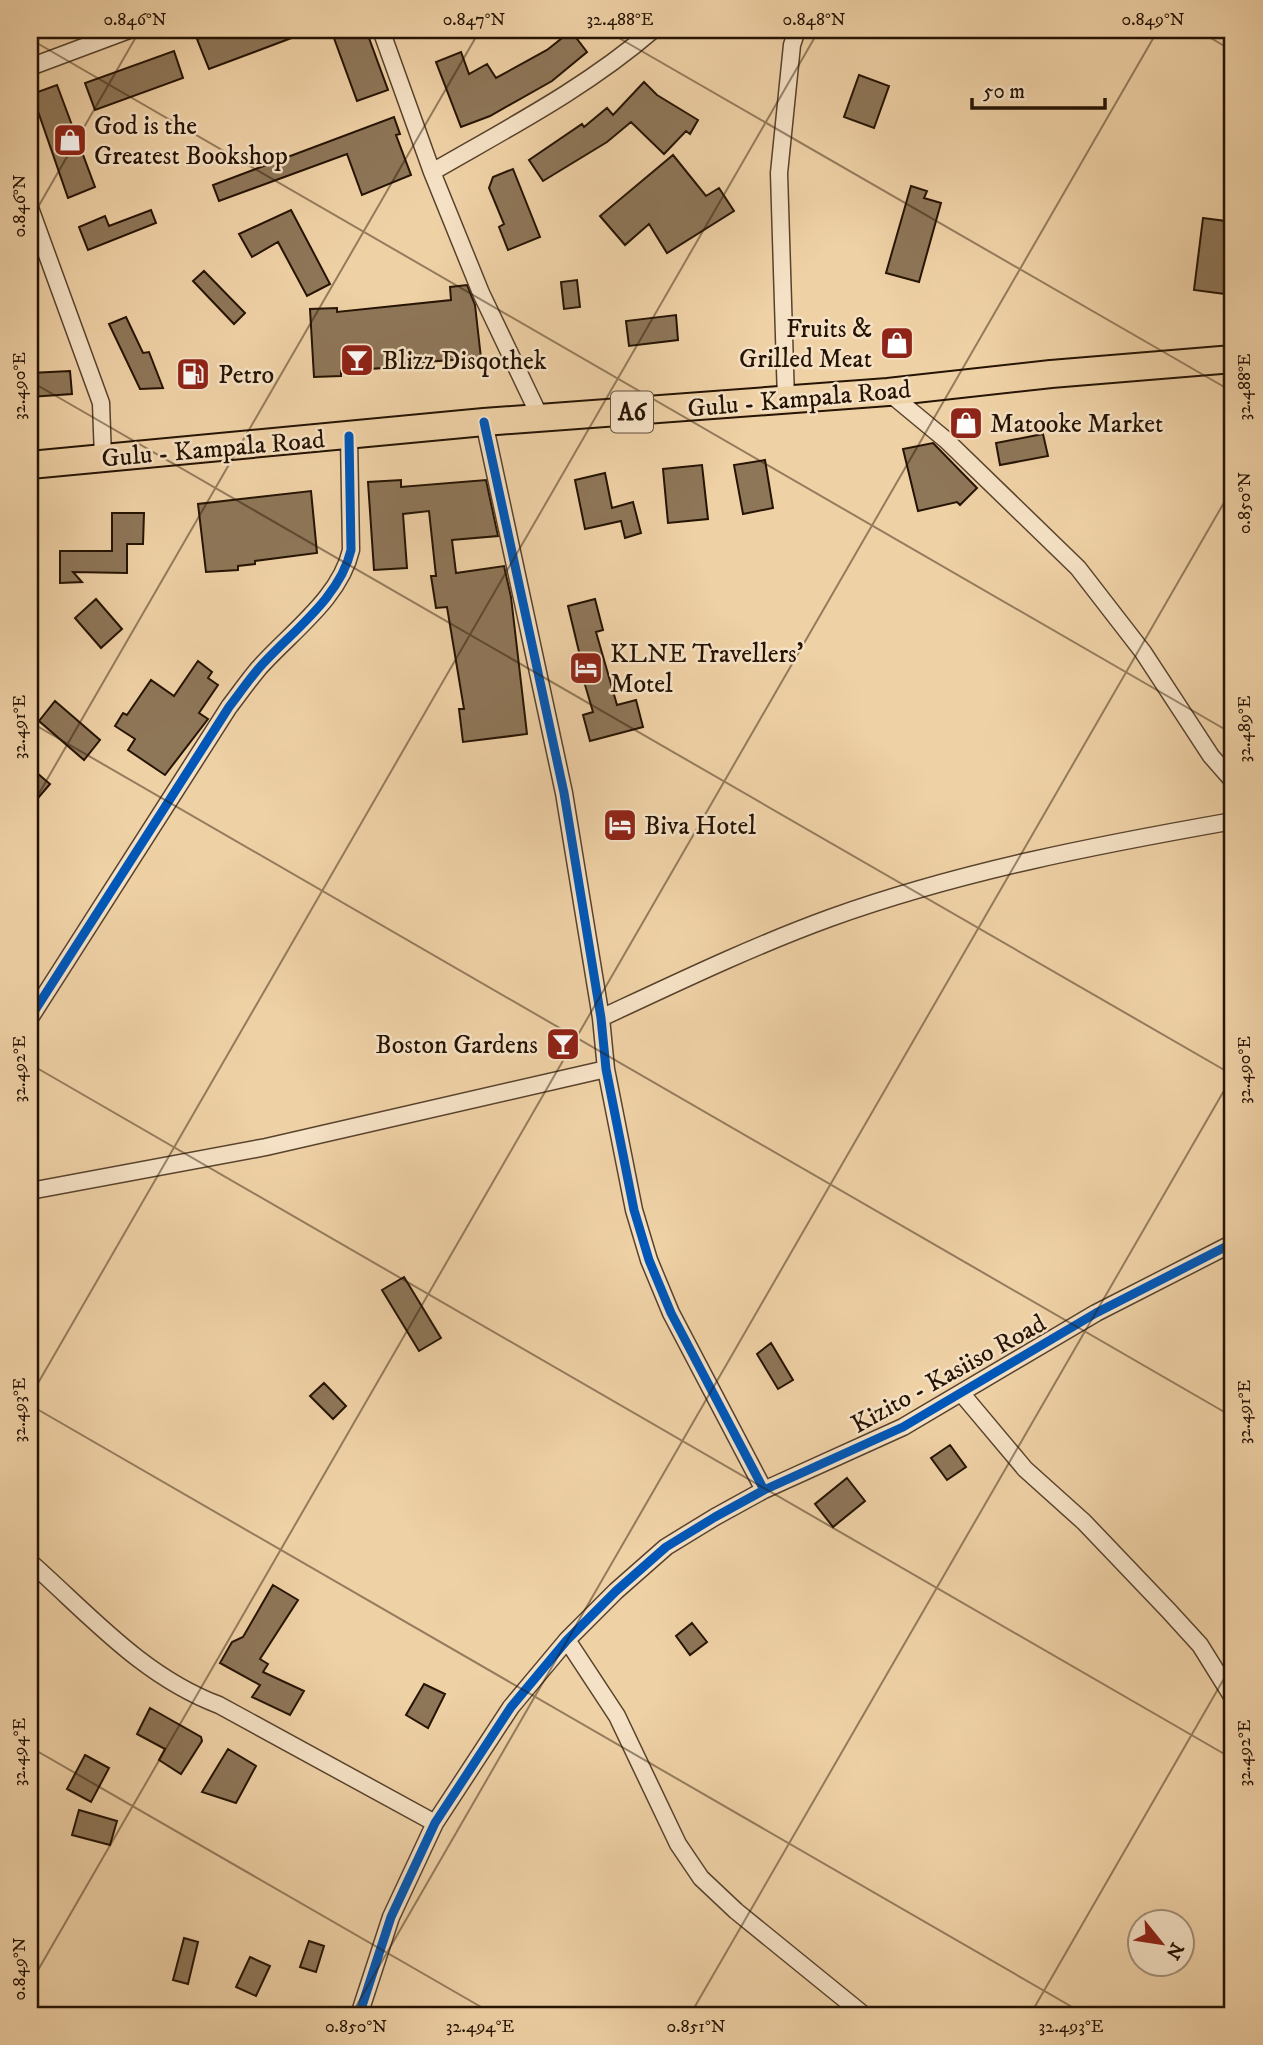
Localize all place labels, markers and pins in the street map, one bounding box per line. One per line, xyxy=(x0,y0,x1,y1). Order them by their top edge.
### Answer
place label: God is the Greatest Bookshop xyxy=(94,110,288,173)
shop icon: God is the Greatest Bookshop xyxy=(51,121,89,159)
place label: Fruits & Grilled Meat xyxy=(739,313,872,376)
shop icon: Fruits & Grilled Meat xyxy=(878,324,916,362)
bar icon: Blizz Disqothek xyxy=(338,341,376,379)
place label: Blizz Disqothek xyxy=(382,345,547,378)
fuel station icon: Petro xyxy=(174,355,212,393)
place label: Petro xyxy=(218,359,274,392)
shop icon: Matooke Market xyxy=(947,404,985,442)
place label: Matooke Market xyxy=(990,408,1163,441)
place label: KLNE Travellers' Motel xyxy=(610,638,803,701)
hotel icon: KLNE Travellers' Motel xyxy=(567,649,605,687)
hotel icon: Biva Hotel xyxy=(601,806,639,844)
place label: Biva Hotel xyxy=(644,810,756,843)
bar icon: Boston Gardens xyxy=(544,1025,582,1063)
place label: Boston Gardens xyxy=(375,1029,538,1062)

